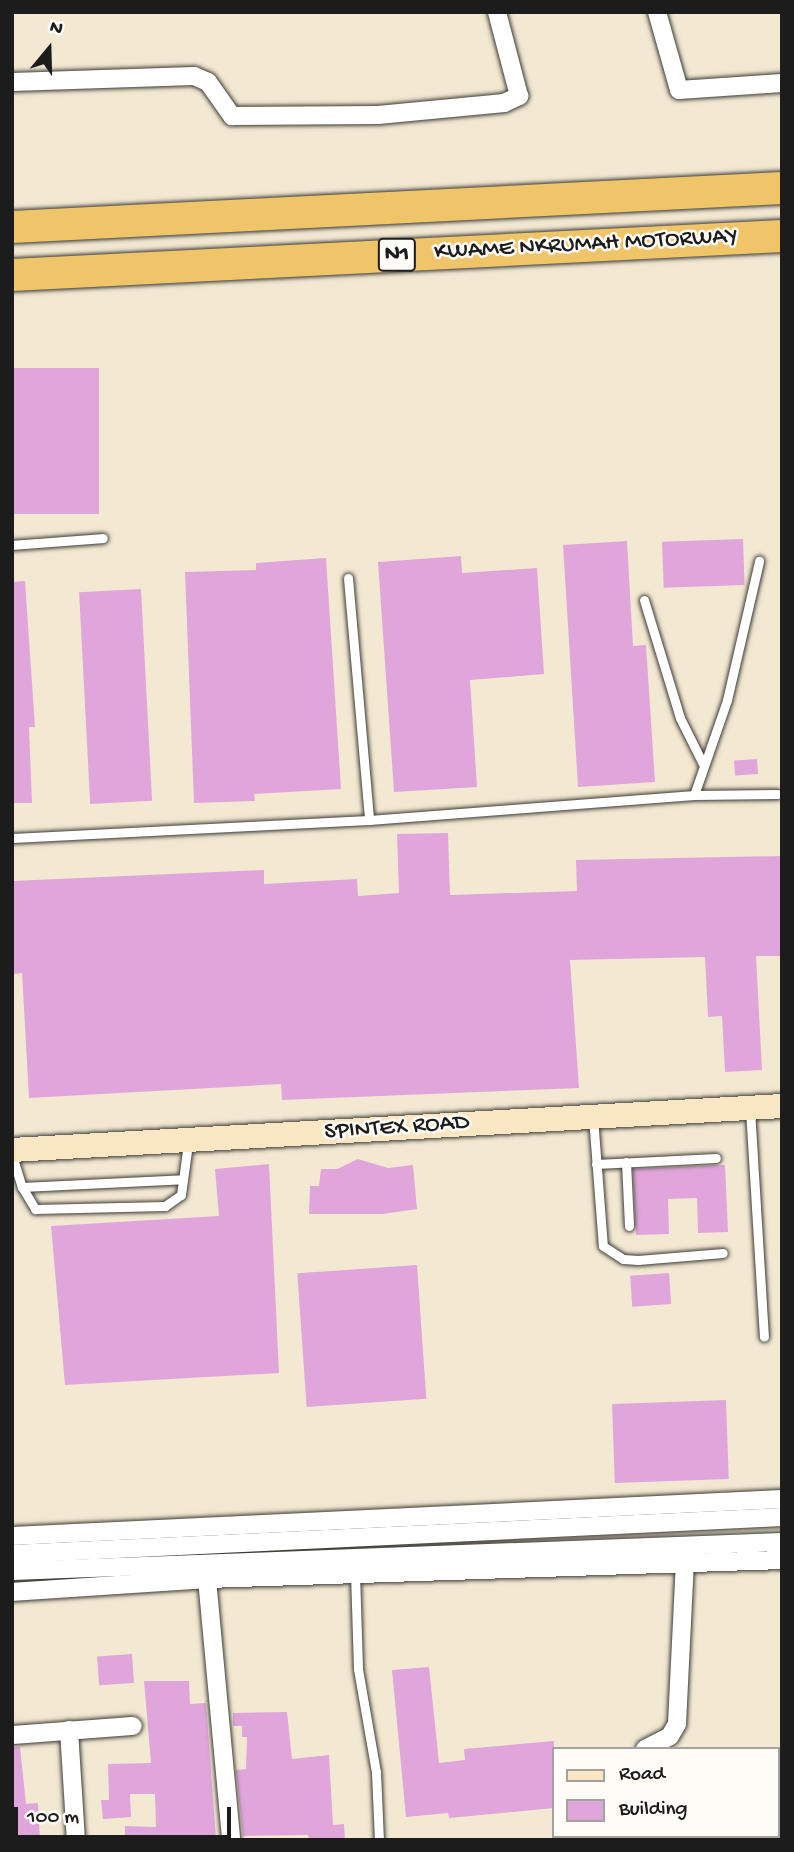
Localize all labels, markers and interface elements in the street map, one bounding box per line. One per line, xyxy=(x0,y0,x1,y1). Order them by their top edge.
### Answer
north arrow xyxy=(14,14,84,84)
text: N xyxy=(46,16,66,42)
street label: KWAME NKRUMAH MOTORWAY xyxy=(434,223,738,267)
road number: N1 xyxy=(378,236,416,274)
street label: SPINTEX ROAD xyxy=(324,1109,470,1147)
legend xyxy=(552,1747,780,1838)
text: Road xyxy=(619,1763,665,1788)
scale bar xyxy=(18,1792,234,1836)
text: Building xyxy=(619,1798,688,1823)
text: 100 m xyxy=(27,1806,79,1831)

